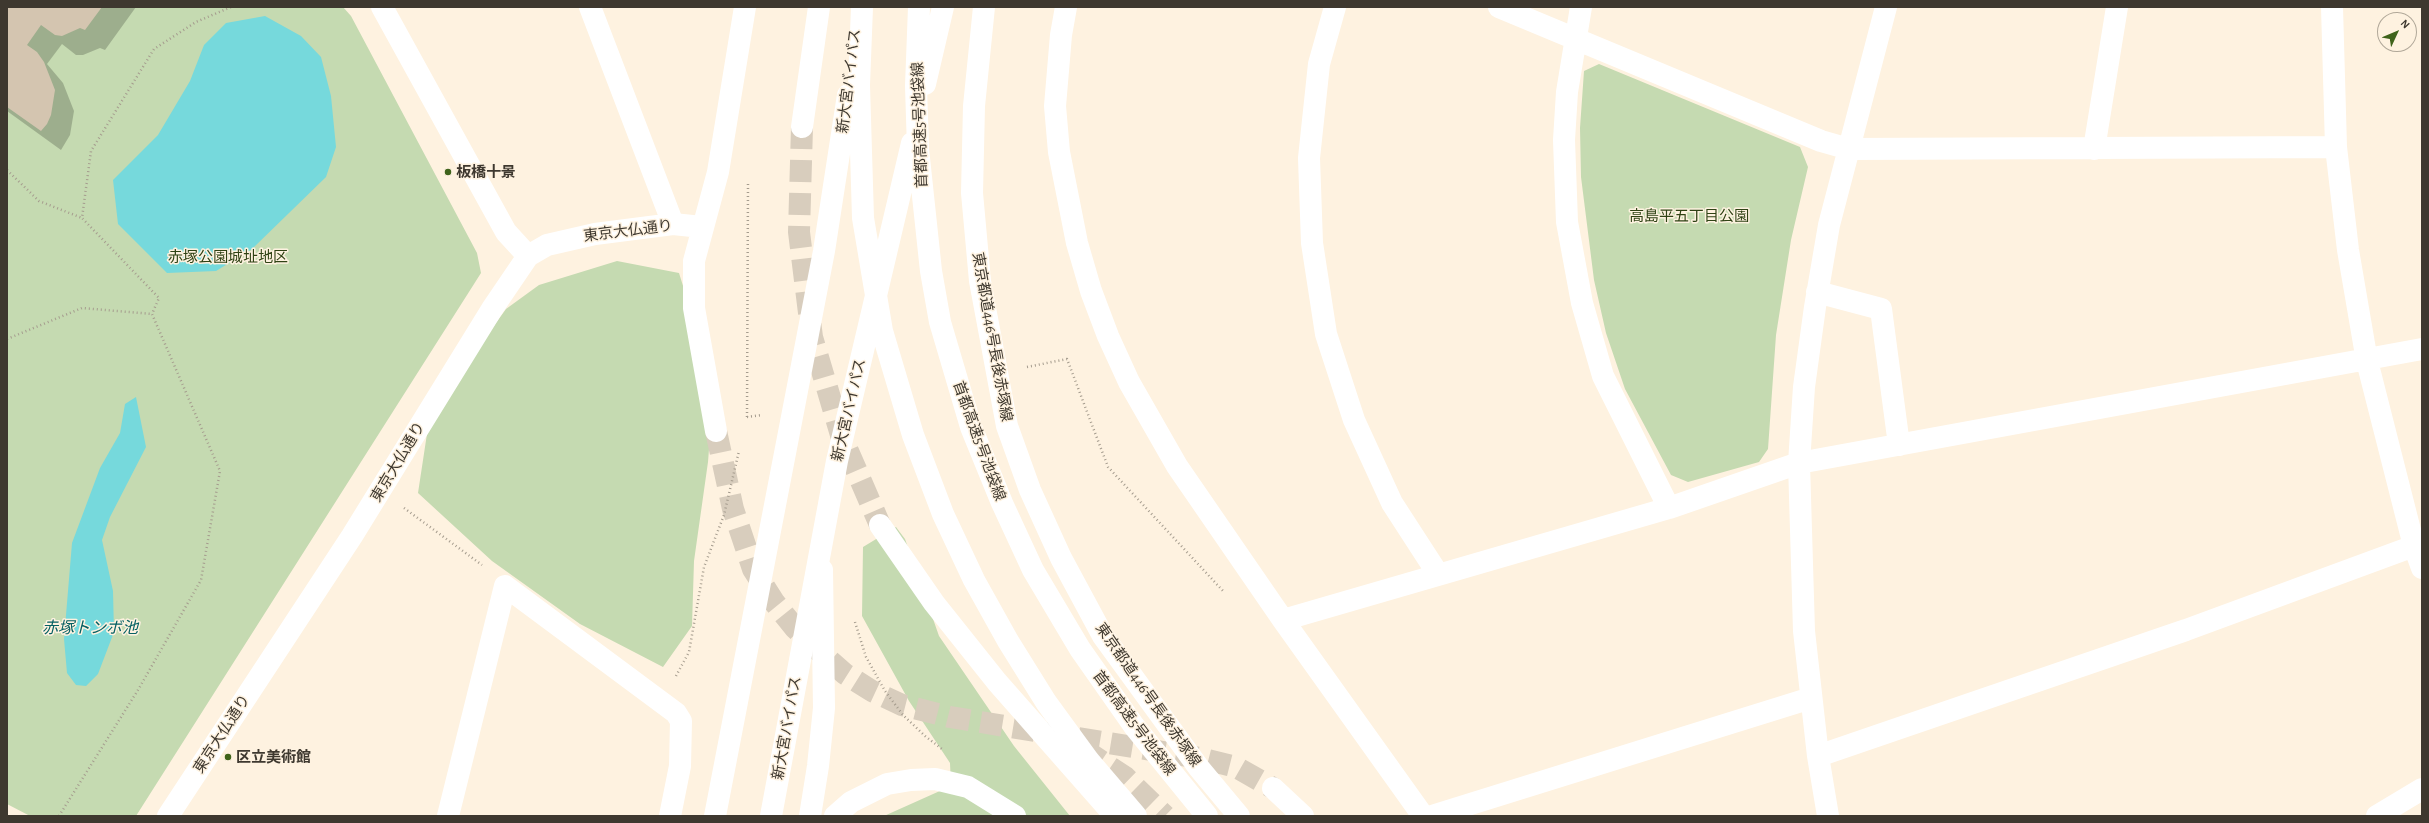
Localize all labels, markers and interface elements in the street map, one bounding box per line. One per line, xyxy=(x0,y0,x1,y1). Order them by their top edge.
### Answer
north arrow xyxy=(2377,12,2417,52)
text: N xyxy=(2399,17,2412,31)
street label: 新大宮バイパス xyxy=(834,28,864,134)
street label: 首都高速5号池袋線 xyxy=(909,62,931,188)
place label: 板橋十景 xyxy=(456,163,516,181)
marker: 板橋十景 xyxy=(443,167,453,177)
park label: 高島平五丁目公園 xyxy=(1629,207,1749,225)
street label: 東京大仏通り xyxy=(582,217,674,245)
park label: 赤塚公園城址地区 xyxy=(168,248,288,266)
street label: 東京都道446号長後赤塚線 xyxy=(968,251,1016,423)
street label: 新大宮バイパス xyxy=(828,357,870,463)
street label: 首都高速5号池袋線 xyxy=(949,379,1009,503)
street label: 東京大仏通り xyxy=(367,419,429,505)
water label: 赤塚トンボ池 xyxy=(42,618,138,638)
street label: 東京都道446号長後赤塚線 xyxy=(1091,620,1205,770)
street label: 首都高速5号池袋線 xyxy=(1089,667,1179,779)
street label: 新大宮バイパス xyxy=(769,675,805,781)
street label: 東京大仏通り xyxy=(190,691,254,777)
place label: 区立美術館 xyxy=(236,748,311,766)
marker: 区立美術館 xyxy=(223,752,233,762)

